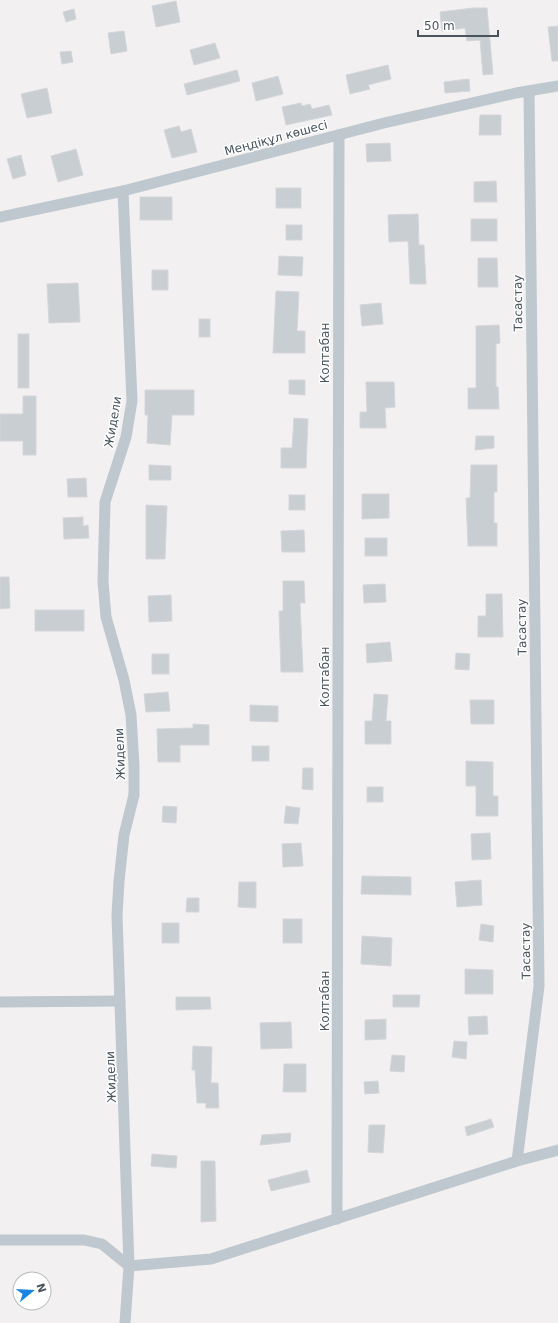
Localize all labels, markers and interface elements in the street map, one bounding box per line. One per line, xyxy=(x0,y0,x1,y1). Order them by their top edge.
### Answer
scale bar xyxy=(418,12,498,38)
text: 50 m xyxy=(424,19,455,33)
street label: Меңдіқұл көшесі xyxy=(223,118,329,158)
street label: Тасастау xyxy=(511,275,526,332)
street label: Колтабан xyxy=(318,323,332,383)
street label: Жидели xyxy=(102,395,124,449)
street label: Тасастау xyxy=(515,599,530,656)
street label: Колтабан xyxy=(318,647,332,707)
street label: Жидели xyxy=(112,728,128,780)
street label: Тасастау xyxy=(519,923,534,980)
street label: Колтабан xyxy=(318,971,332,1031)
street label: Жидели xyxy=(103,1051,119,1103)
north arrow xyxy=(12,1271,52,1311)
text: N xyxy=(33,1282,49,1294)

